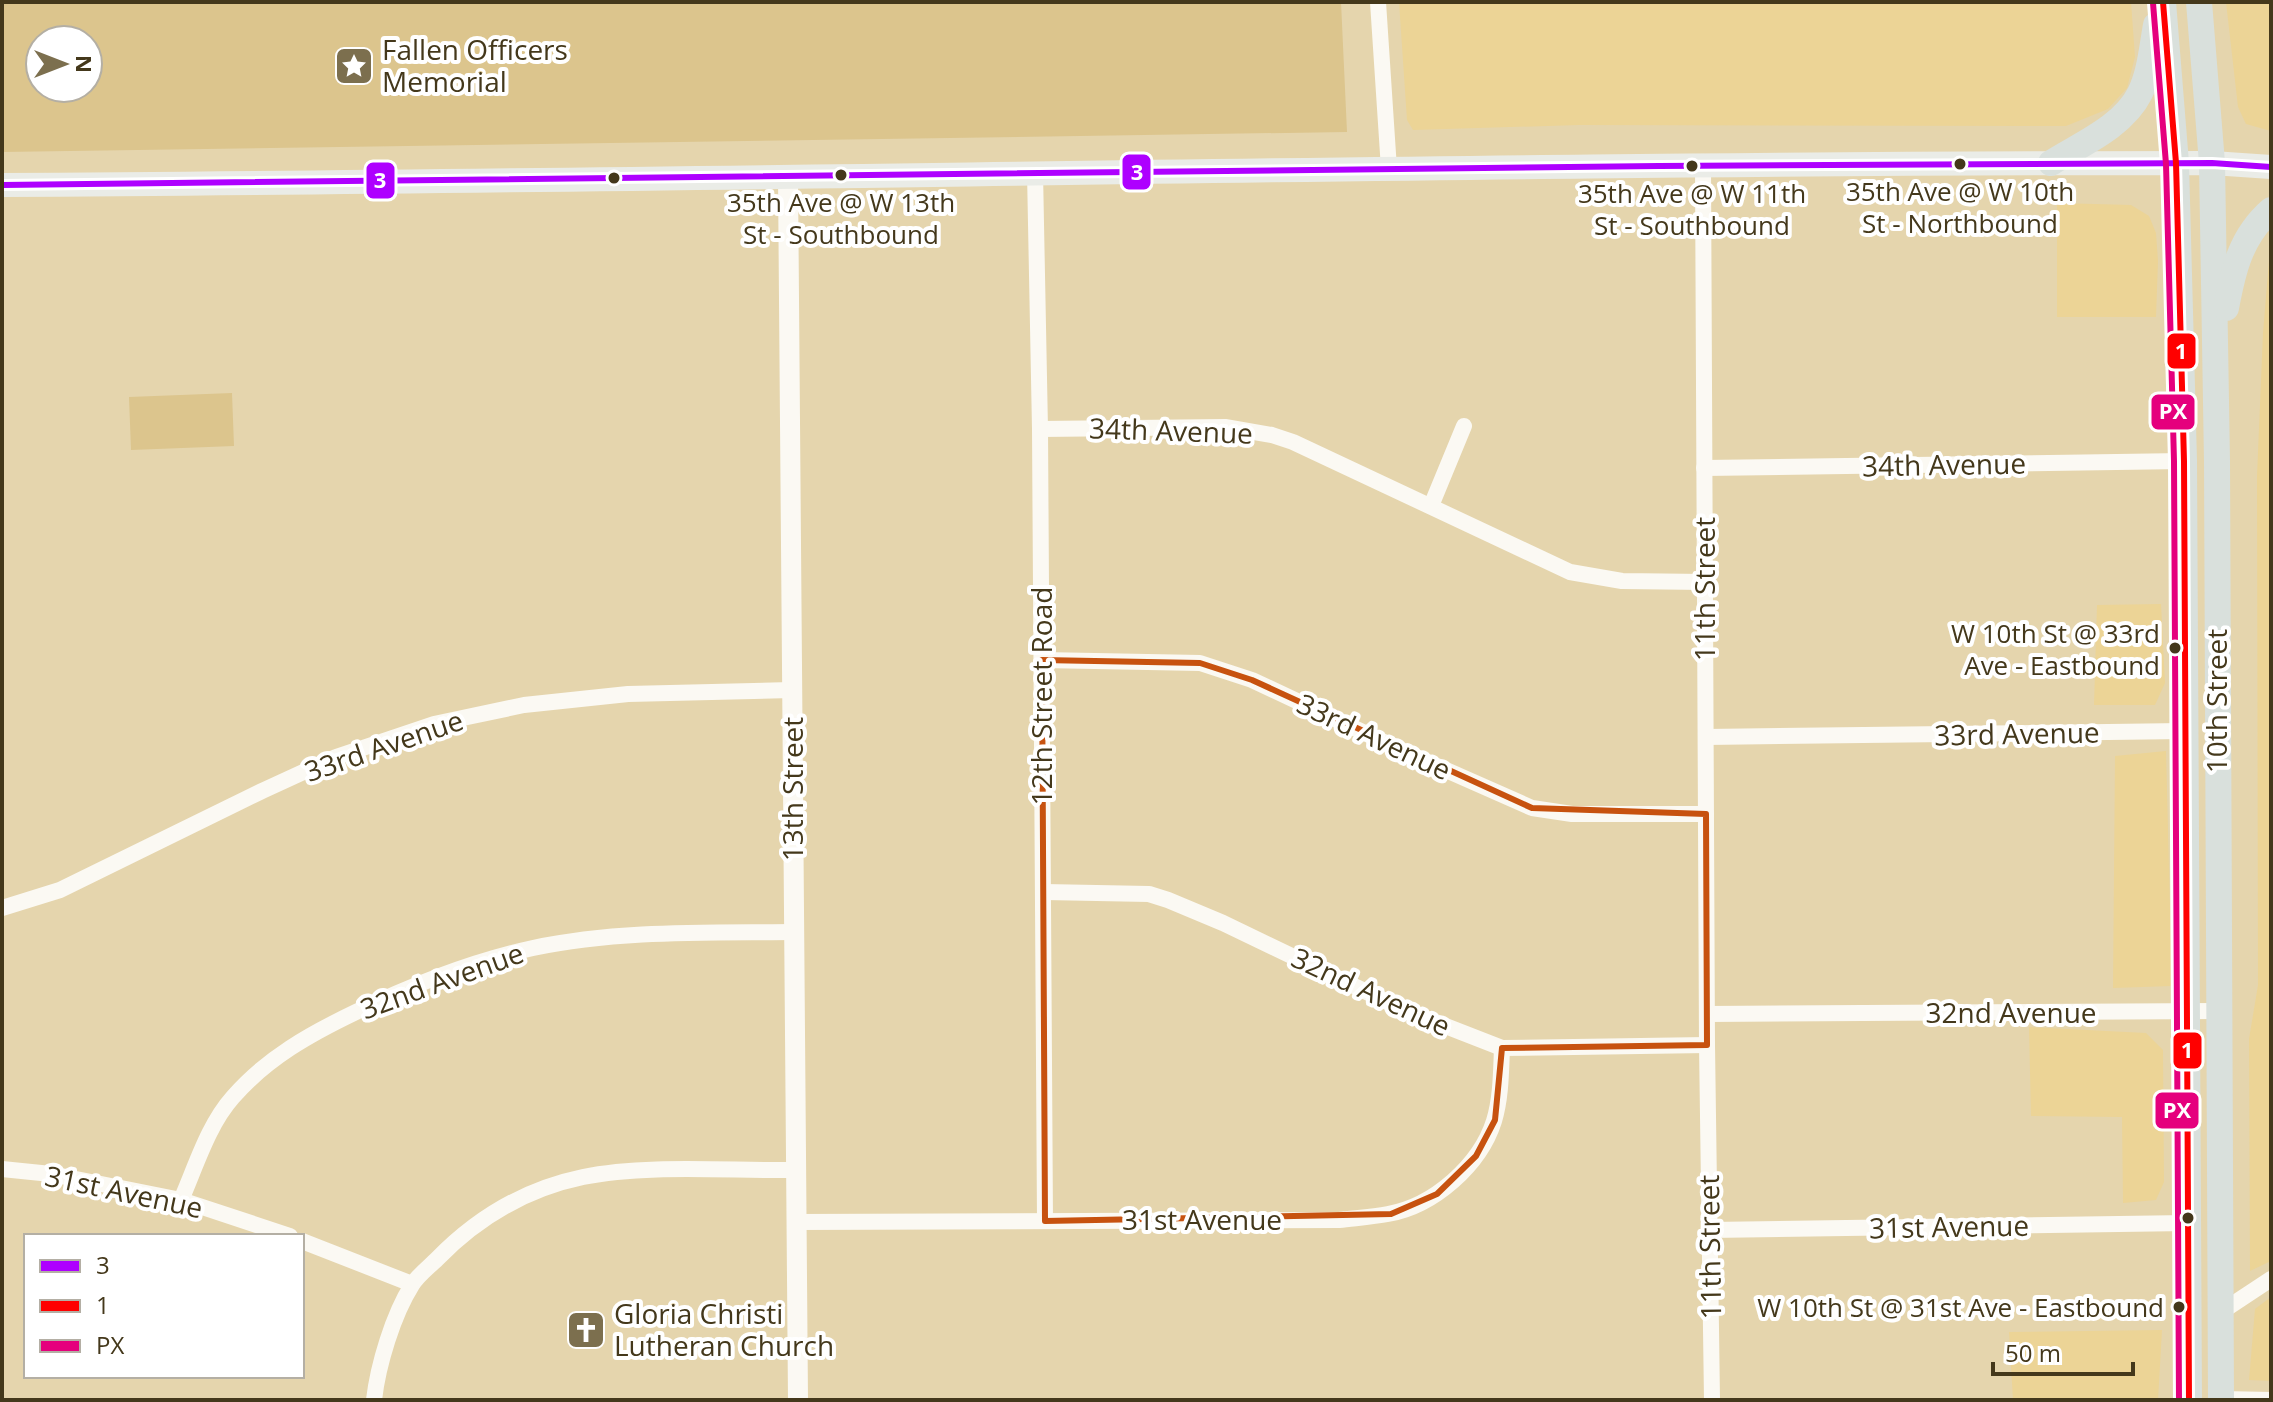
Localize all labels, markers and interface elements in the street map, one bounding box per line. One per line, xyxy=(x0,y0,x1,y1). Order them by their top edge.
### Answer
north arrow xyxy=(24,24,104,104)
place label: Fallen Officers Memorial xyxy=(382,30,568,100)
place icon: Fallen Officers Memorial xyxy=(333,45,375,87)
text: N xyxy=(70,55,100,73)
line badge: 3 xyxy=(1121,153,1152,191)
text: 3 xyxy=(1131,156,1143,186)
marker: 35th Ave @ W 10th St - Northbound xyxy=(1952,156,1968,172)
marker: 35th Ave @ W 11th St - Southbound xyxy=(1684,158,1700,174)
line badge: 3 xyxy=(365,161,396,200)
text: 3 xyxy=(374,164,386,194)
marker: 35th Ave @ W 13th St - Southbound xyxy=(833,167,849,183)
unlabelled marker xyxy=(606,170,622,186)
place label: 35th Ave @ W 10th St - Northbound xyxy=(1846,173,2074,241)
place label: 35th Ave @ W 11th St - Southbound xyxy=(1578,175,1806,243)
place label: 35th Ave @ W 13th St - Southbound xyxy=(727,184,955,252)
line badge: 1 xyxy=(2166,332,2197,370)
text: 1 xyxy=(2175,335,2187,365)
line badge: PX xyxy=(2150,393,2196,431)
text: PX xyxy=(2159,395,2188,425)
street label: 34th Avenue xyxy=(1088,408,1254,452)
street label: 34th Avenue xyxy=(1862,444,2026,484)
street label: 11th Street xyxy=(1685,517,1723,661)
street label: 12th Street Road xyxy=(1022,587,1060,805)
place label: W 10th St @ 33rd Ave - Eastbound xyxy=(1951,615,2160,683)
street label: 10th Street xyxy=(2197,629,2235,773)
marker: W 10th St @ 33rd Ave - Eastbound xyxy=(2167,640,2183,656)
street label: 33rd Avenue xyxy=(1291,684,1457,788)
street label: 33rd Avenue xyxy=(299,700,468,790)
street label: 33rd Avenue xyxy=(1934,713,2100,753)
street label: 13th Street xyxy=(773,717,811,861)
street label: 32nd Avenue xyxy=(355,933,529,1027)
street label: 32nd Avenue xyxy=(1286,938,1457,1044)
street label: 32nd Avenue xyxy=(1925,993,2097,1031)
line badge: 1 xyxy=(2172,1031,2203,1070)
text: 1 xyxy=(2181,1034,2193,1064)
line badge: PX xyxy=(2154,1091,2200,1130)
text: PX xyxy=(2163,1094,2192,1124)
street label: 31st Avenue xyxy=(42,1156,206,1226)
street label: 11th Street xyxy=(1689,1174,1729,1320)
street label: 31st Avenue xyxy=(1122,1200,1282,1238)
street label: 31st Avenue xyxy=(1869,1206,2029,1246)
unlabelled marker xyxy=(2180,1210,2196,1226)
legend xyxy=(24,1234,304,1378)
text: 3 xyxy=(96,1248,110,1281)
text: 1 xyxy=(96,1288,110,1321)
place label: W 10th St @ 31st Ave - Eastbound xyxy=(1757,1289,2164,1325)
place label: Gloria Christi Lutheran Church xyxy=(614,1294,834,1364)
marker: W 10th St @ 31st Ave - Eastbound xyxy=(2171,1299,2187,1315)
church icon: Gloria Christi Lutheran Church xyxy=(565,1309,607,1351)
scale bar xyxy=(1993,1326,2133,1376)
text: PX xyxy=(96,1328,124,1361)
text: 50 m xyxy=(2005,1336,2061,1369)

